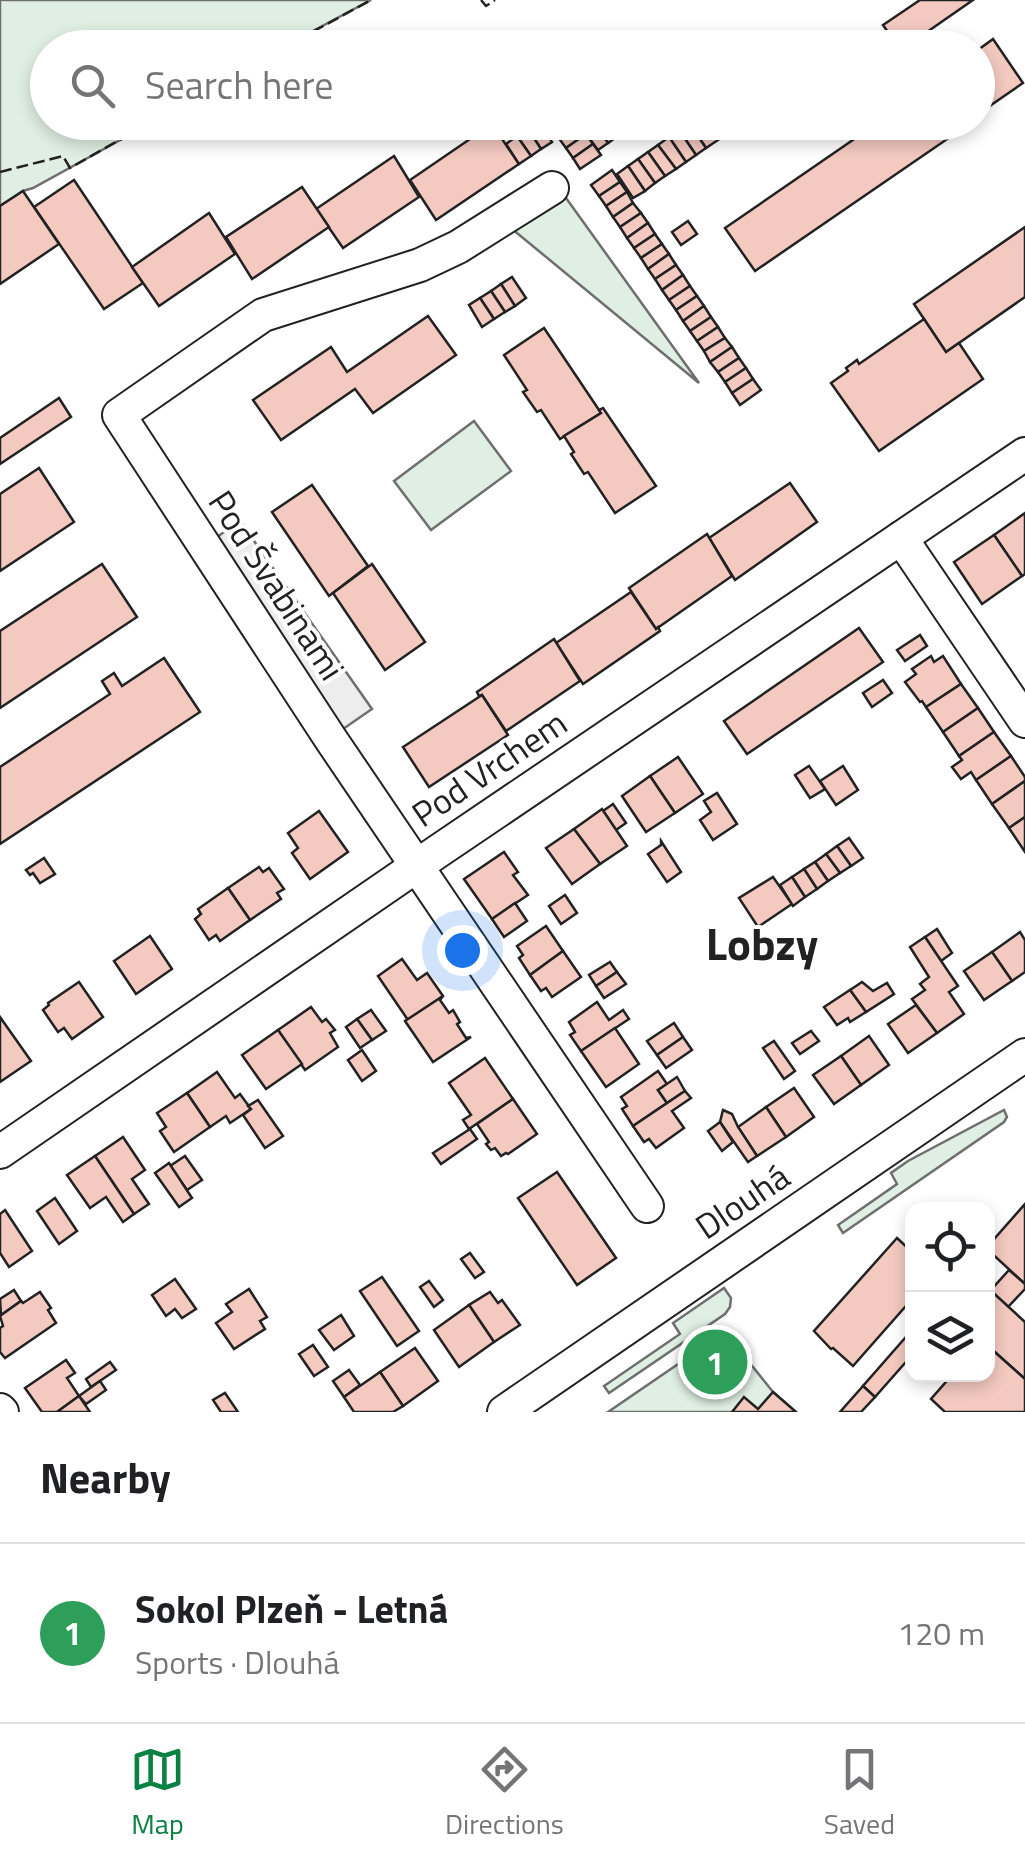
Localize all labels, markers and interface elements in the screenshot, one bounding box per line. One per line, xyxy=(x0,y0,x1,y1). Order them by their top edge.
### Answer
search box xyxy=(30,30,995,140)
text: Search here xyxy=(145,56,333,114)
icon: search xyxy=(65,58,120,113)
street label: Pod Švabinami xyxy=(195,479,359,691)
street label: Pod Vrchem xyxy=(400,696,578,840)
district label: Lobzy xyxy=(706,909,818,977)
your location xyxy=(437,925,488,976)
street label: Dlouhá xyxy=(684,1150,800,1252)
map controls xyxy=(905,1202,995,1382)
button: locate xyxy=(905,1202,995,1292)
button: layers xyxy=(905,1292,995,1382)
pin: 1 xyxy=(682,1324,748,1400)
text: Nearby xyxy=(40,1445,171,1509)
text: Sokol Plzeň - Letná xyxy=(135,1580,448,1638)
text: 1 xyxy=(64,1609,81,1657)
text: 120 m xyxy=(897,1609,985,1657)
text: Sports · Dlouhá xyxy=(135,1638,339,1686)
tab: Map xyxy=(130,1742,185,1845)
tab: Directions xyxy=(445,1742,564,1845)
tab: Saved xyxy=(824,1742,895,1845)

